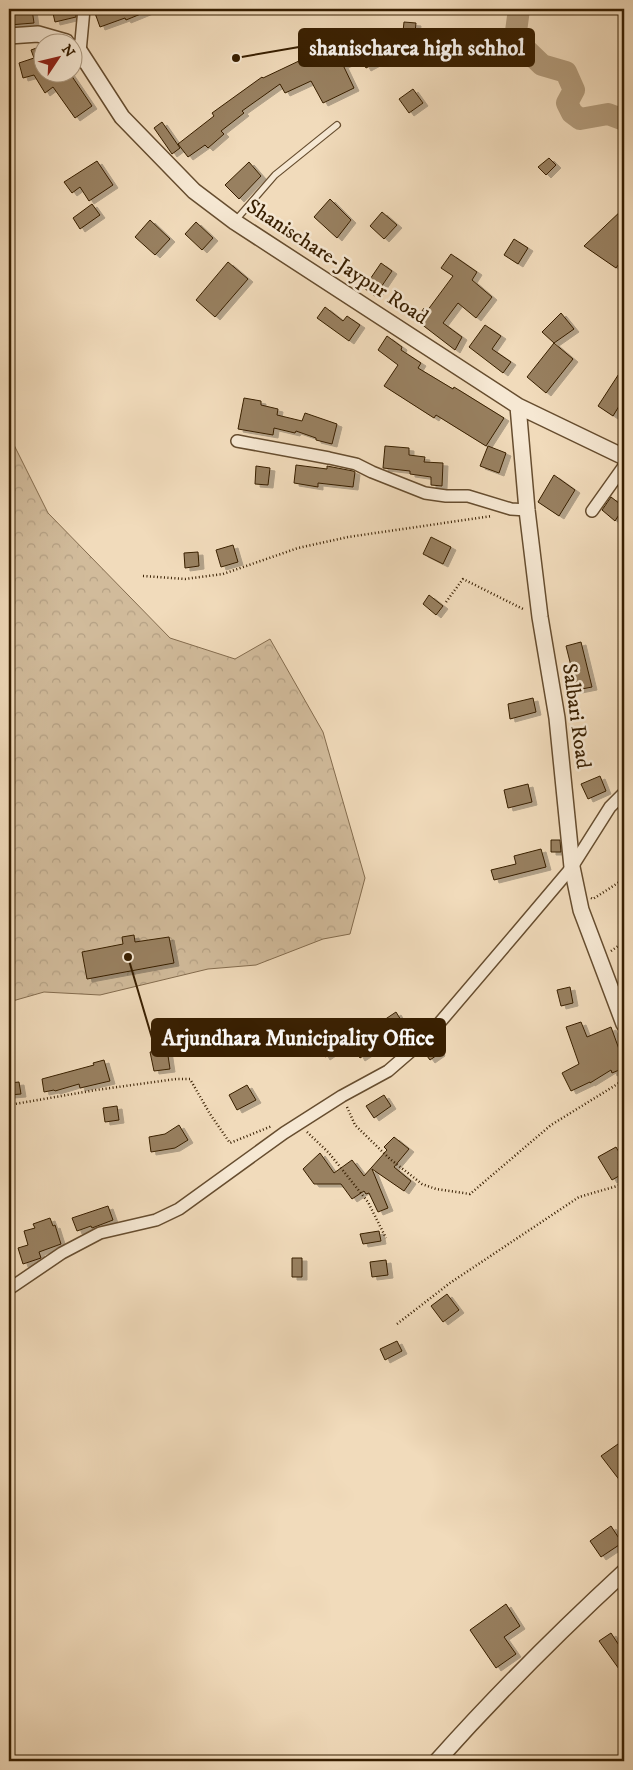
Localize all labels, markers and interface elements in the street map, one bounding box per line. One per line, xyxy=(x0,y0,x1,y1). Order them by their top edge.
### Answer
callout: shanischarea high schhol xyxy=(299,29,534,66)
north arrow xyxy=(32,32,82,82)
text: shanischarea high schhol xyxy=(309,35,525,62)
text: N xyxy=(57,41,79,61)
street label: Shanischare-Jaypur Road xyxy=(241,193,433,331)
street label: Salbari Road xyxy=(556,662,596,771)
callout: Arjundhara Municipality Office xyxy=(152,1019,445,1056)
text: Arjundhara Municipality Office xyxy=(161,1025,434,1053)

